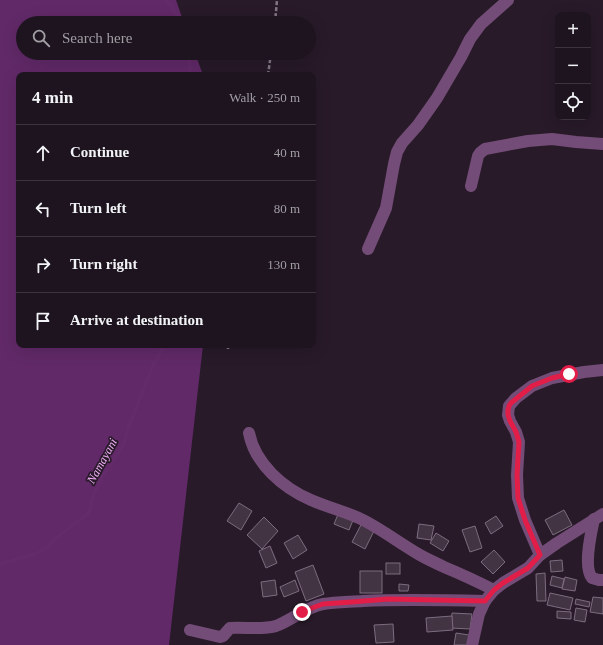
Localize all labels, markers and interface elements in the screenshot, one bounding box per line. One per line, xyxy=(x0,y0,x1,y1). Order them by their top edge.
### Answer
map controls xyxy=(555,12,591,120)
button: + xyxy=(555,12,591,48)
search box xyxy=(16,16,316,60)
icon: search xyxy=(30,27,52,49)
text: Search here xyxy=(62,30,132,46)
button: − xyxy=(555,48,591,84)
button: locate xyxy=(555,84,591,120)
text: 4 min xyxy=(32,88,73,107)
text: Walk · 250 m xyxy=(229,90,300,105)
icon: ahead xyxy=(32,142,54,164)
text: Continue xyxy=(70,144,129,160)
text: 40 m xyxy=(274,145,300,160)
icon: left xyxy=(32,198,54,220)
text: Turn left xyxy=(70,200,127,216)
text: 80 m xyxy=(274,201,300,216)
icon: right xyxy=(32,254,54,276)
text: Turn right xyxy=(70,256,137,272)
text: 130 m xyxy=(267,257,300,272)
icon: arrive xyxy=(32,310,54,332)
text: Arrive at destination xyxy=(70,312,203,328)
route start xyxy=(560,365,578,383)
water label: Namayani xyxy=(83,436,120,487)
route end xyxy=(293,603,311,621)

